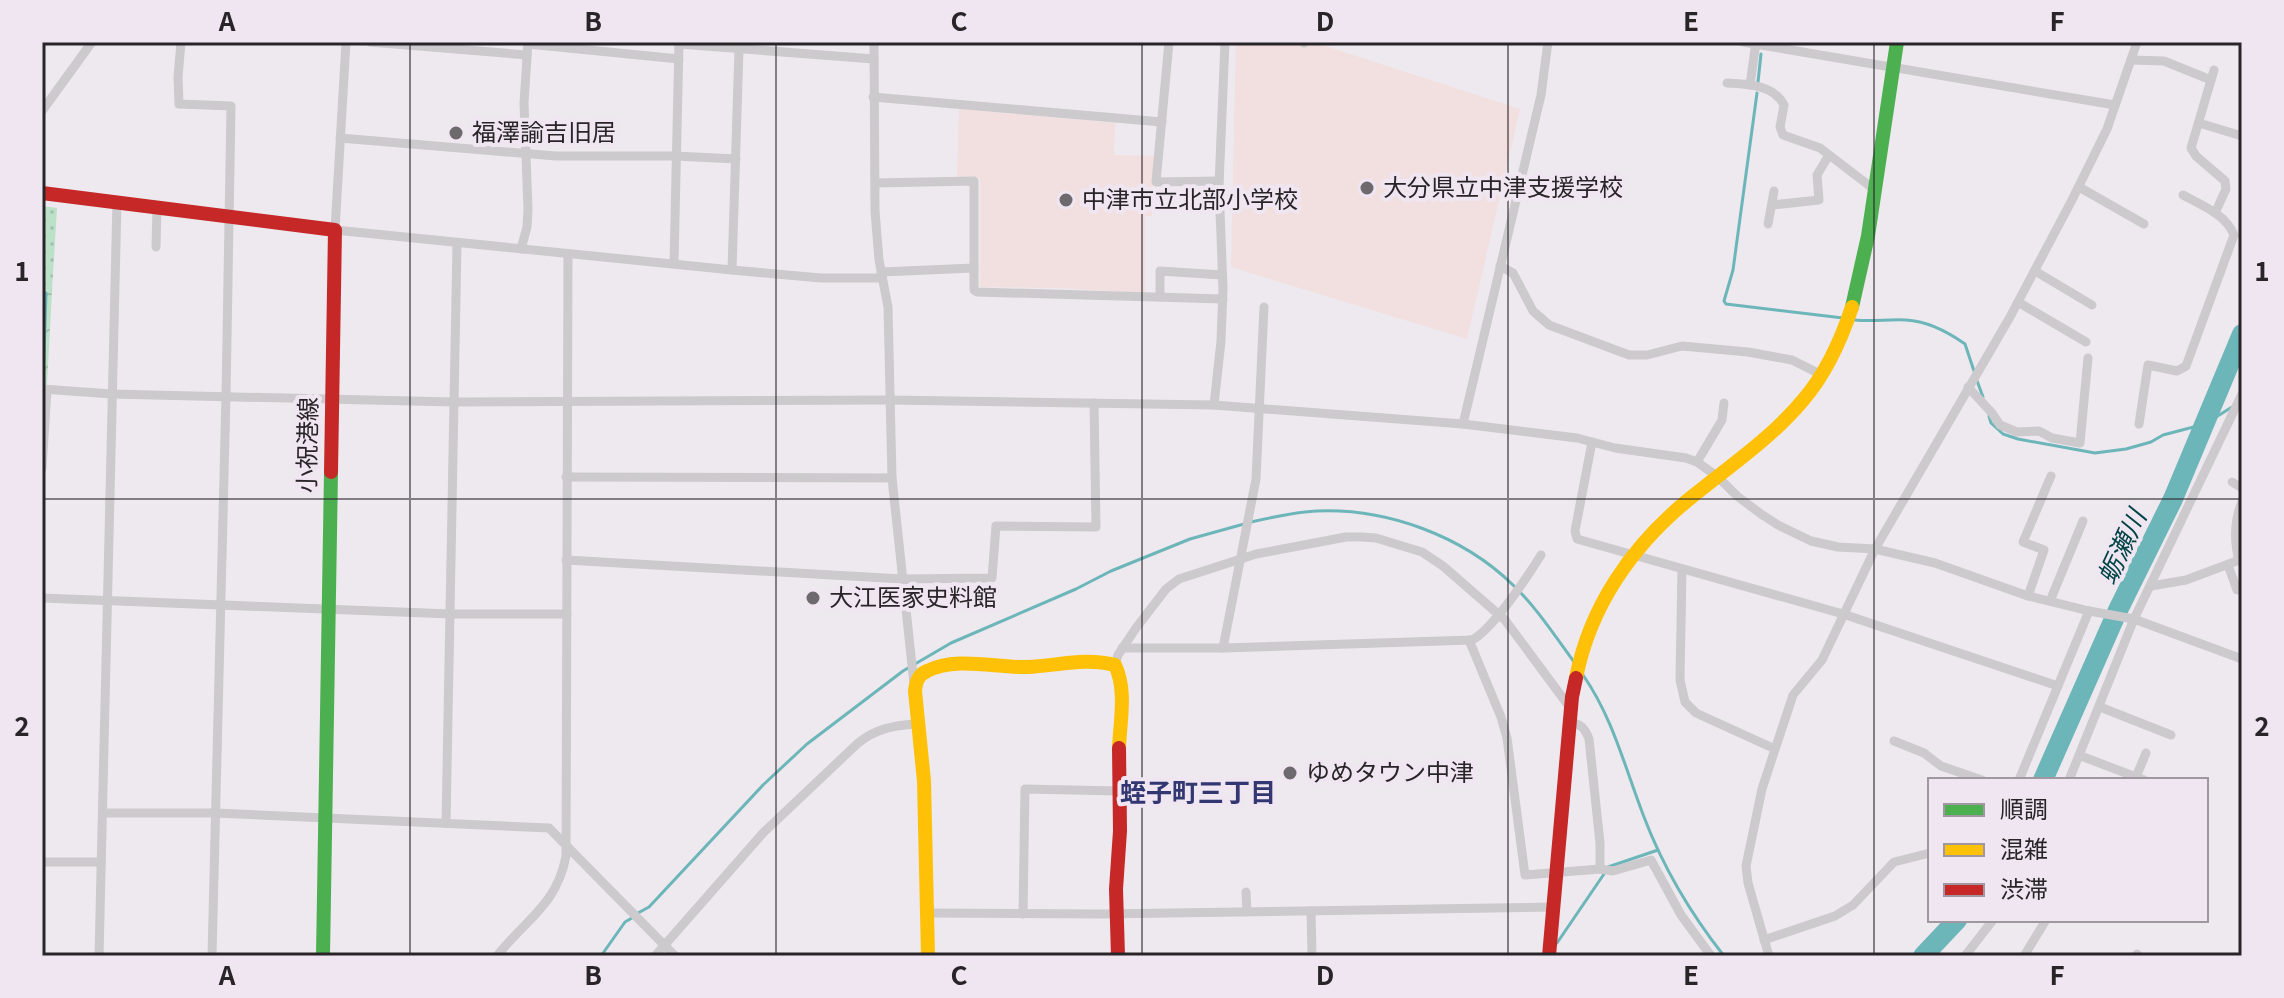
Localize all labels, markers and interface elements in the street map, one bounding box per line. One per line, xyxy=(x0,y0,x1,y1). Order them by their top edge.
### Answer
text: A xyxy=(218,1,236,38)
text: B xyxy=(584,1,602,38)
text: C xyxy=(950,1,968,38)
text: D xyxy=(1316,1,1334,38)
text: E xyxy=(1683,1,1699,38)
text: F xyxy=(2049,1,2065,38)
place label: 福澤諭吉旧居 xyxy=(472,113,616,148)
marker: 福澤諭吉旧居 xyxy=(447,124,465,142)
place label: 大分県立中津支援学校 xyxy=(1383,168,1623,203)
marker: 大分県立中津支援学校 xyxy=(1358,179,1376,197)
place label: 中津市立北部小学校 xyxy=(1082,180,1298,215)
marker: 中津市立北部小学校 xyxy=(1057,191,1075,209)
text: 1 xyxy=(14,251,30,288)
text: 1 xyxy=(2254,251,2270,288)
street label: 小祝港線 xyxy=(287,397,324,493)
water label: 蛎瀬川 xyxy=(2086,500,2154,589)
place label: 大江医家史料館 xyxy=(829,578,997,613)
marker: 大江医家史料館 xyxy=(804,589,822,607)
text: 2 xyxy=(14,706,30,743)
text: 2 xyxy=(2254,706,2270,743)
place label: ゆめタウン中津 xyxy=(1306,753,1474,788)
marker: ゆめタウン中津 xyxy=(1281,764,1299,782)
district label: 蛭子町三丁目 xyxy=(1120,772,1276,809)
legend xyxy=(1928,778,2208,922)
text: 順調 xyxy=(2000,790,2048,825)
text: 混雑 xyxy=(2000,830,2048,865)
text: 渋滞 xyxy=(2000,870,2048,905)
text: A xyxy=(218,955,236,992)
text: B xyxy=(584,955,602,992)
text: C xyxy=(950,955,968,992)
text: D xyxy=(1316,955,1334,992)
text: E xyxy=(1683,955,1699,992)
text: F xyxy=(2049,955,2065,992)

